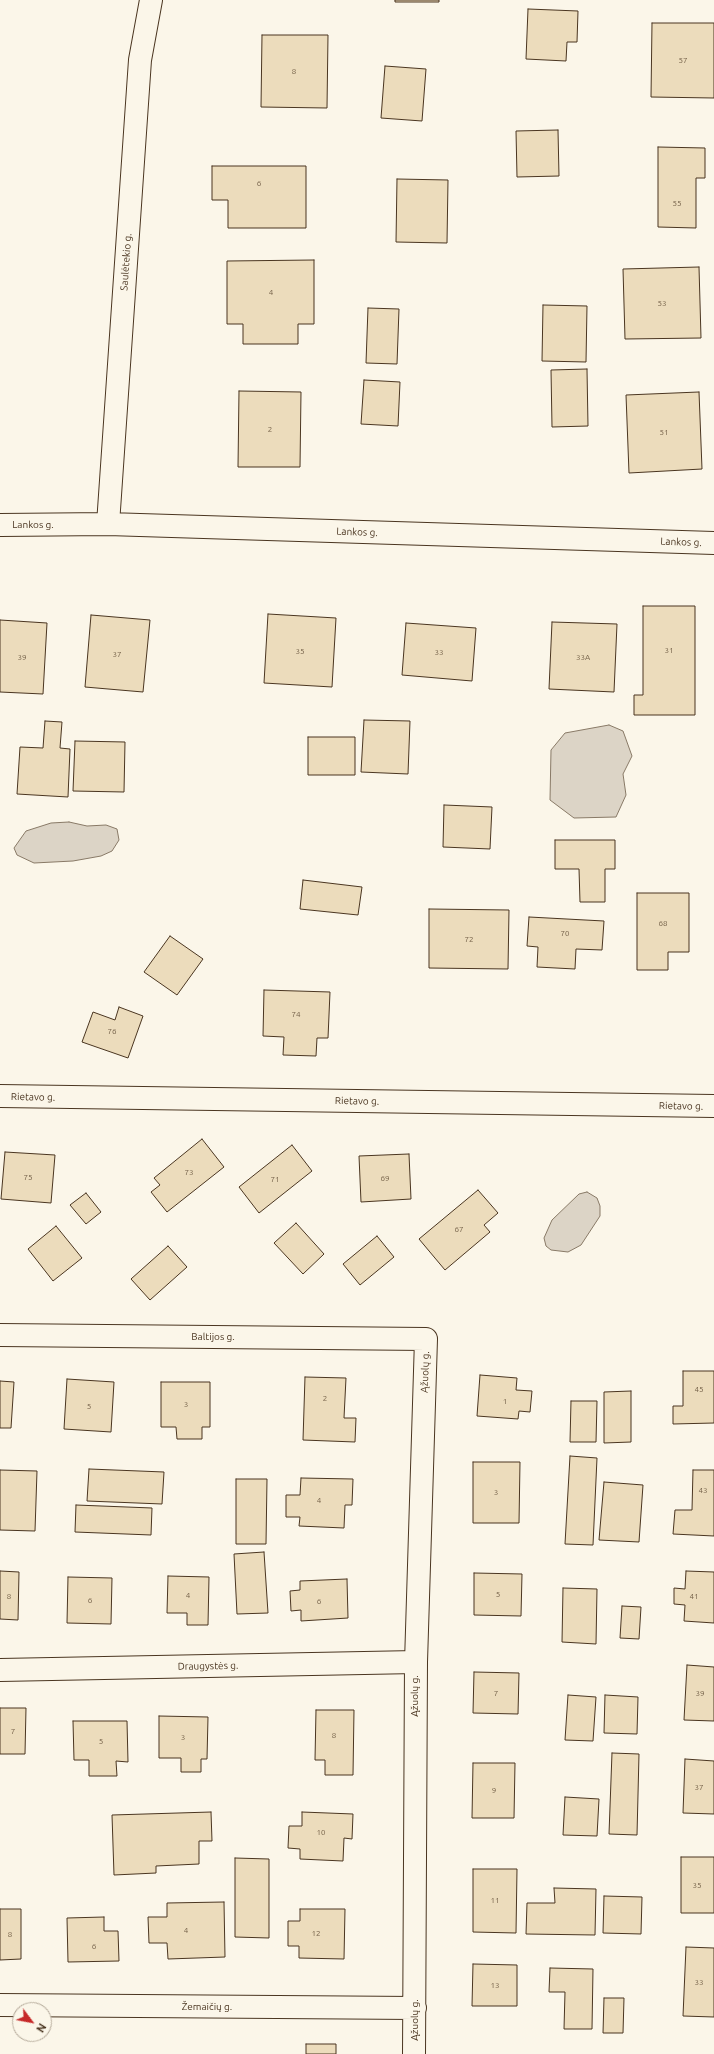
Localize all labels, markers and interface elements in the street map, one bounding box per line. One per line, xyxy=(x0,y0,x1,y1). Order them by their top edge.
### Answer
house number: 57 xyxy=(678,55,688,65)
house number: 8 xyxy=(292,66,296,76)
house number: 6 xyxy=(257,178,261,188)
house number: 55 xyxy=(672,198,682,208)
street label: Saulėtekio g. xyxy=(118,233,134,291)
house number: 4 xyxy=(269,287,273,297)
house number: 53 xyxy=(657,298,667,308)
house number: 2 xyxy=(268,424,272,434)
house number: 51 xyxy=(659,427,669,437)
street label: Lankos g. xyxy=(12,519,54,531)
street label: Lankos g. xyxy=(336,525,378,539)
street label: Lankos g. xyxy=(660,535,702,549)
house number: 31 xyxy=(664,645,674,655)
house number: 35 xyxy=(295,646,305,656)
house number: 33 xyxy=(434,647,444,657)
house number: 37 xyxy=(112,649,122,659)
house number: 39 xyxy=(17,652,27,662)
house number: 33A xyxy=(576,652,590,662)
house number: 68 xyxy=(658,918,668,928)
house number: 70 xyxy=(560,928,570,938)
house number: 72 xyxy=(464,934,474,944)
house number: 74 xyxy=(291,1009,301,1019)
house number: 76 xyxy=(107,1026,117,1036)
street label: Rietavo g. xyxy=(11,1091,55,1103)
street label: Rietavo g. xyxy=(335,1095,379,1107)
street label: Rietavo g. xyxy=(659,1100,703,1112)
house number: 73 xyxy=(184,1167,194,1177)
house number: 75 xyxy=(23,1172,33,1182)
house number: 69 xyxy=(380,1173,390,1183)
house number: 71 xyxy=(270,1174,280,1184)
house number: 67 xyxy=(454,1224,464,1234)
street label: Baltijos g. xyxy=(191,1331,235,1343)
street label: Ąžuolų g. xyxy=(418,1351,432,1393)
house number: 45 xyxy=(694,1384,704,1394)
house number: 2 xyxy=(323,1393,327,1403)
house number: 1 xyxy=(503,1396,507,1406)
house number: 3 xyxy=(184,1399,188,1409)
house number: 5 xyxy=(87,1401,91,1411)
house number: 43 xyxy=(698,1485,708,1495)
house number: 3 xyxy=(494,1487,498,1497)
house number: 4 xyxy=(317,1495,321,1505)
house number: 5 xyxy=(496,1589,500,1599)
house number: 4 xyxy=(186,1590,190,1600)
house number: 8 xyxy=(7,1591,11,1601)
house number: 41 xyxy=(689,1591,699,1601)
house number: 6 xyxy=(88,1595,92,1605)
house number: 6 xyxy=(317,1596,321,1606)
street label: Draugystės g. xyxy=(177,1659,239,1673)
street label: Ąžuolų g. xyxy=(409,1675,421,1717)
house number: 7 xyxy=(494,1688,498,1698)
house number: 39 xyxy=(695,1688,705,1698)
house number: 7 xyxy=(11,1726,15,1736)
house number: 8 xyxy=(332,1730,336,1740)
house number: 3 xyxy=(181,1732,185,1742)
house number: 5 xyxy=(99,1736,103,1746)
house number: 37 xyxy=(694,1782,704,1792)
house number: 9 xyxy=(492,1785,496,1795)
house number: 10 xyxy=(316,1827,326,1837)
house number: 35 xyxy=(692,1880,702,1890)
house number: 11 xyxy=(490,1895,500,1905)
house number: 4 xyxy=(184,1925,188,1935)
house number: 12 xyxy=(311,1928,321,1938)
house number: 8 xyxy=(8,1929,12,1939)
house number: 6 xyxy=(92,1941,96,1951)
house number: 33 xyxy=(694,1977,704,1987)
house number: 13 xyxy=(490,1980,500,1990)
street label: Ąžuolų g. xyxy=(409,1999,421,2041)
street label: Žemaičių g. xyxy=(182,2001,232,2013)
north arrow xyxy=(12,2002,52,2042)
text: N xyxy=(34,2021,49,2034)

